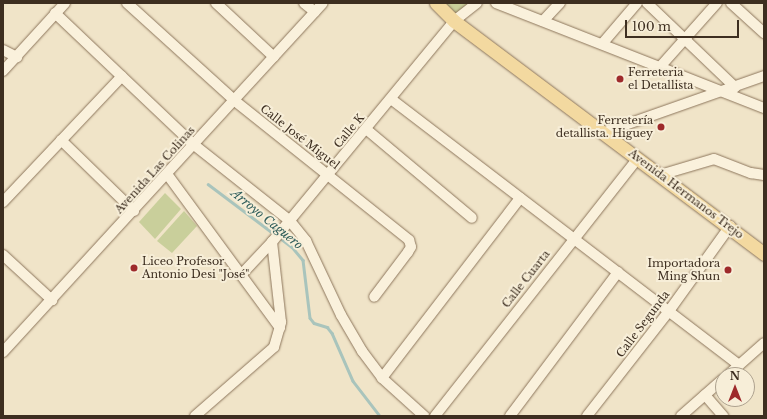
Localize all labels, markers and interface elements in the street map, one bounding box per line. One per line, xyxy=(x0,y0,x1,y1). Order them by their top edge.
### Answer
scale bar xyxy=(627,12,741,38)
text: 100 m xyxy=(632,19,671,34)
place label: Ferreteria el Detallista xyxy=(628,66,693,92)
marker: Ferreteria el Detallista xyxy=(615,74,625,84)
street label: Calle José Miguel xyxy=(258,102,342,172)
street label: Calle K xyxy=(331,111,367,151)
place label: Ferretería detallista. Higuey xyxy=(556,114,653,140)
marker: Ferretería detallista. Higuey xyxy=(656,122,666,132)
street label: Avenida Las Colinas xyxy=(112,124,198,216)
street label: Avenida Hermanos Trejo xyxy=(626,146,746,242)
water label: Arroyo Caguero xyxy=(228,186,306,252)
street label: Calle Cuarta xyxy=(499,248,553,310)
place label: Liceo Profesor Antonio Desi "José" xyxy=(142,255,249,281)
place label: Importadora Ming Shun xyxy=(648,257,720,283)
marker: Liceo Profesor Antonio Desi "José" xyxy=(129,263,139,273)
marker: Importadora Ming Shun xyxy=(723,265,733,275)
street label: Calle Segunda xyxy=(614,288,672,360)
north arrow xyxy=(715,367,755,407)
text: N xyxy=(730,369,740,383)

